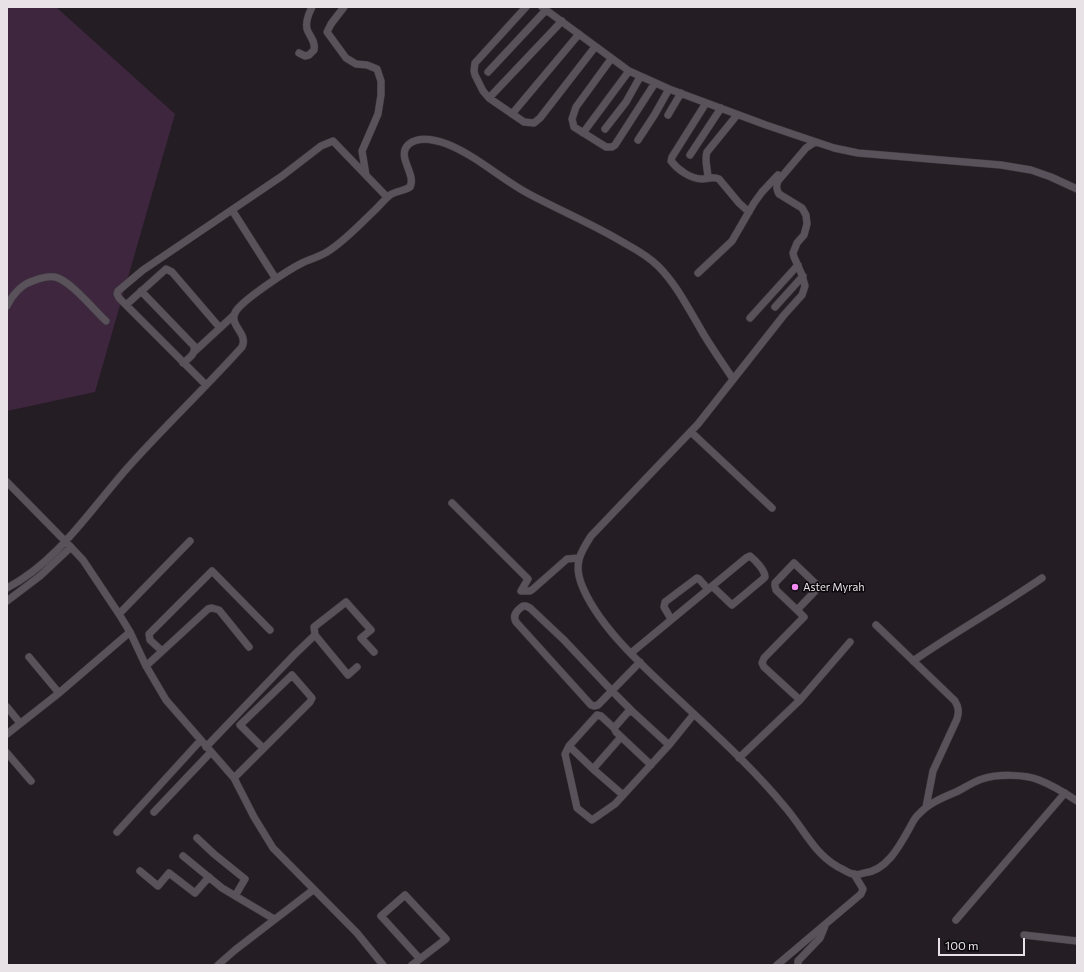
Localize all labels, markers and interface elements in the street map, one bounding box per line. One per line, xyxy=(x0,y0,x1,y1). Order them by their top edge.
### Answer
place label: Aster Myrah xyxy=(803,580,865,594)
marker: Aster Myrah xyxy=(790,582,800,592)
scale bar xyxy=(940,930,1027,956)
text: 100 m xyxy=(945,938,979,952)

